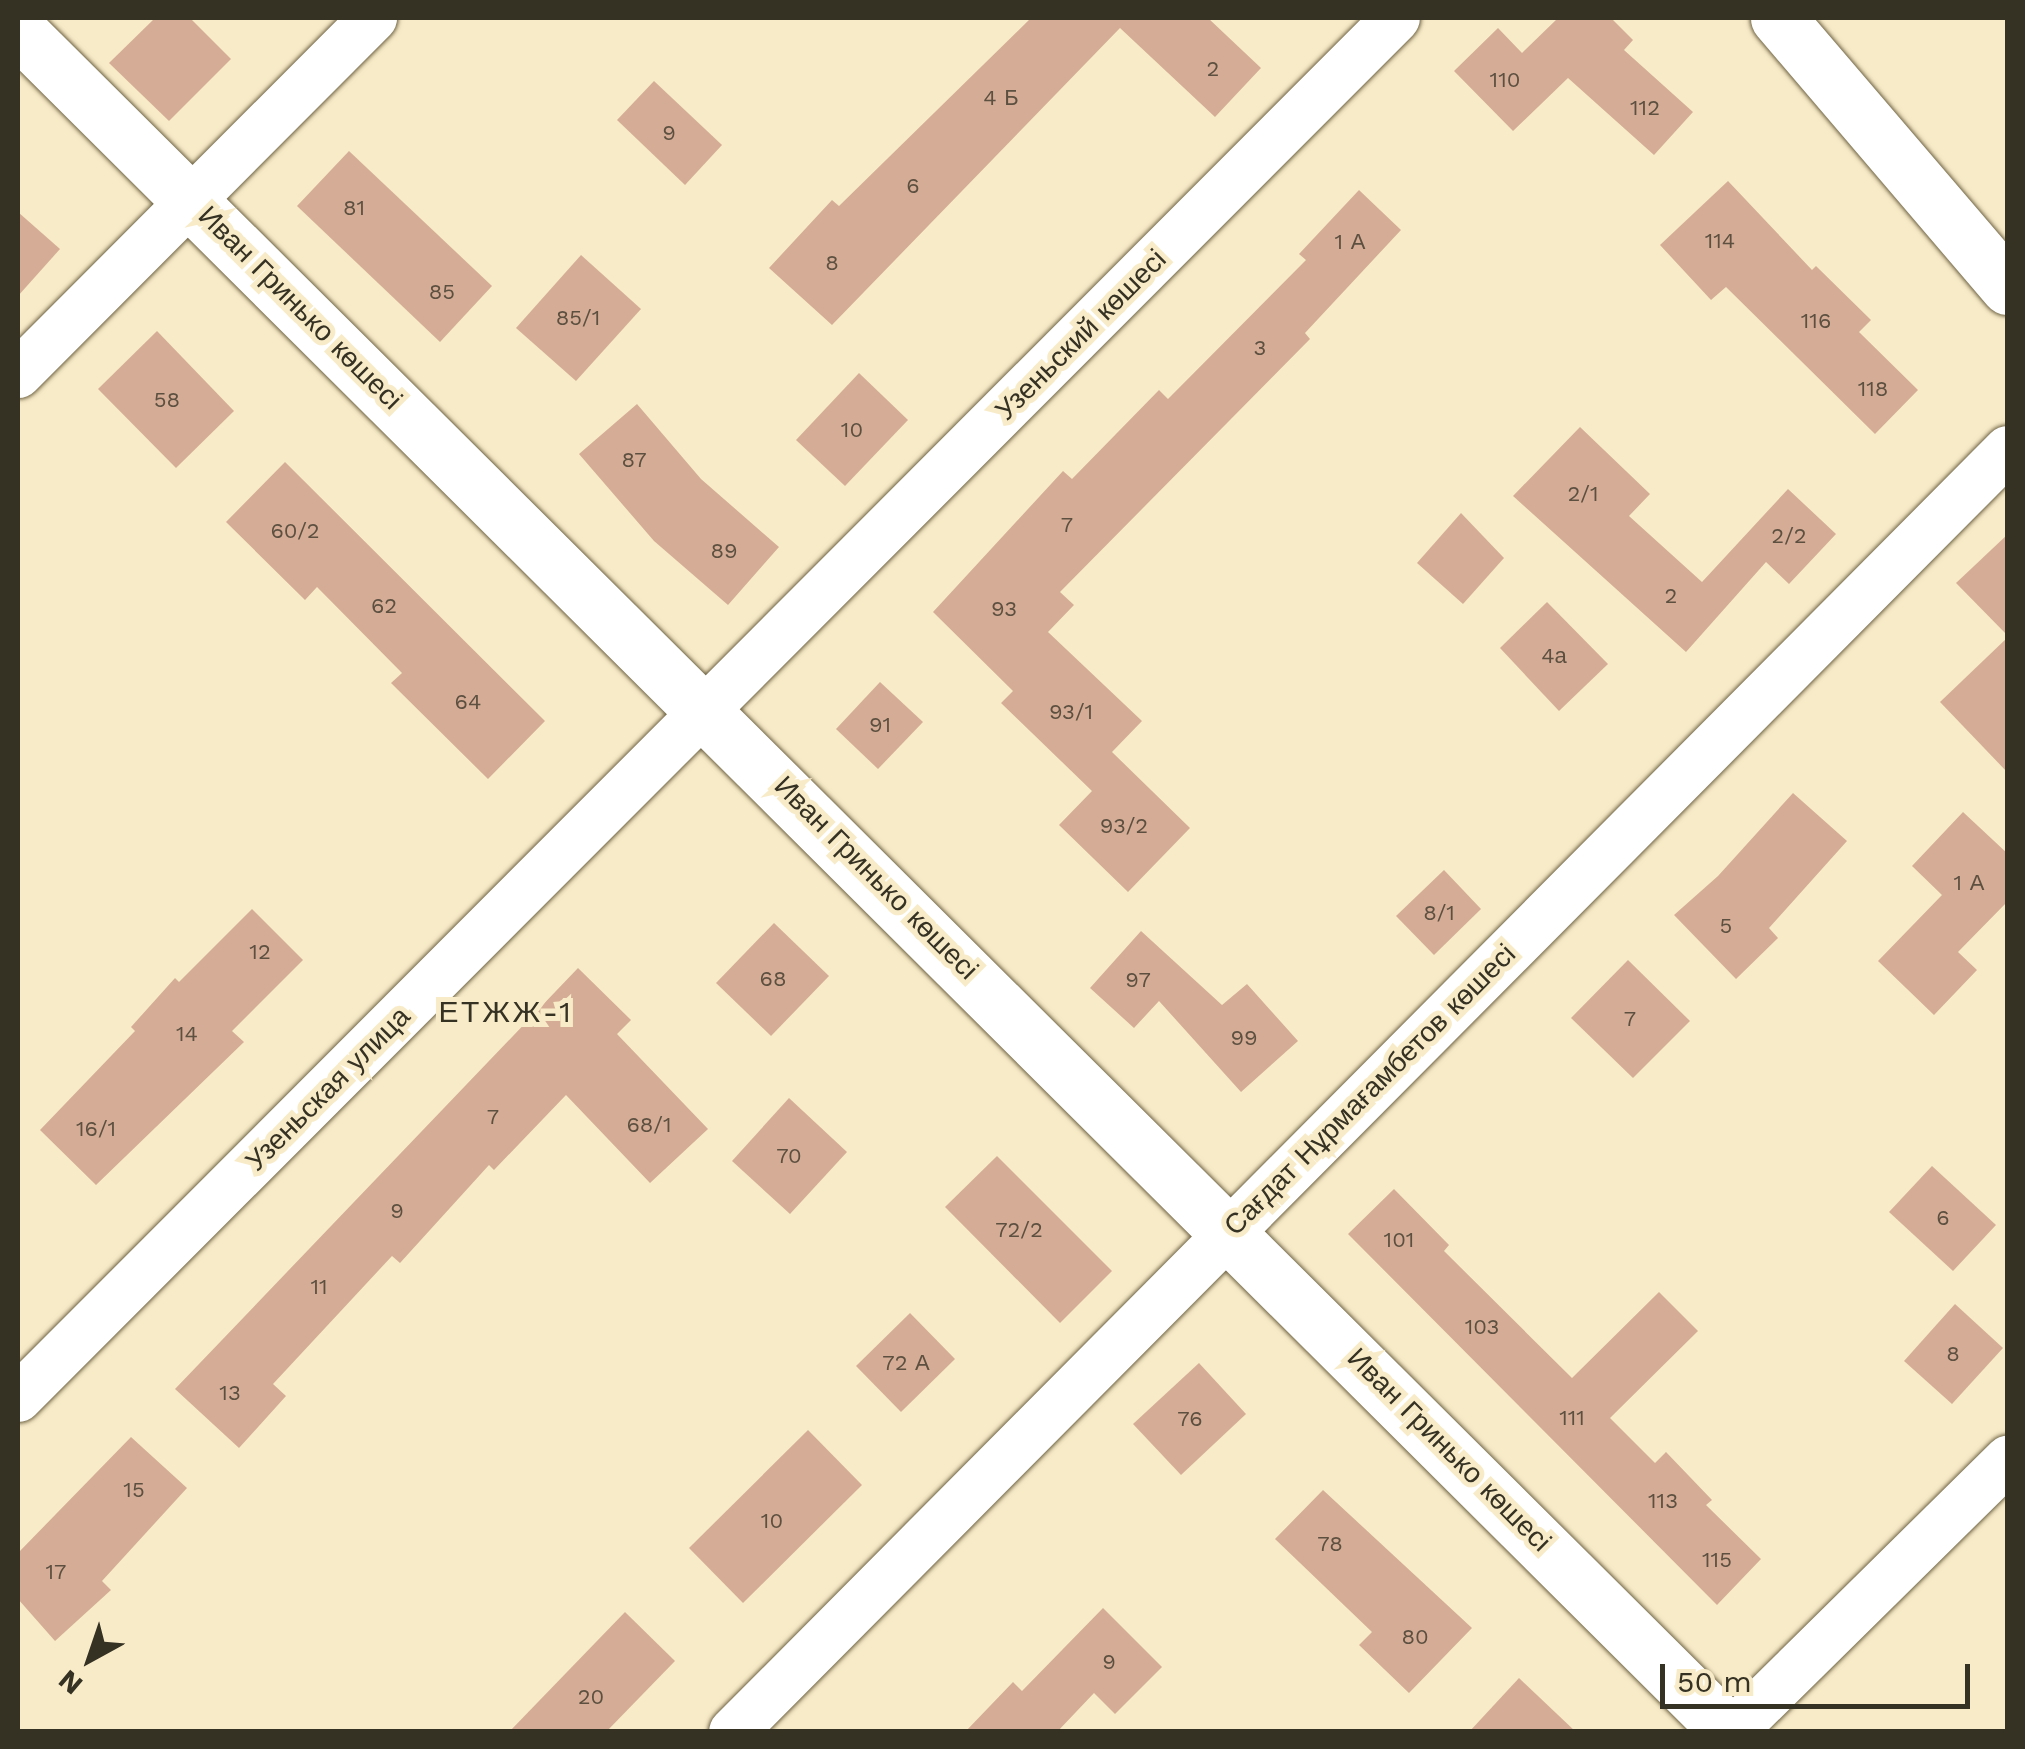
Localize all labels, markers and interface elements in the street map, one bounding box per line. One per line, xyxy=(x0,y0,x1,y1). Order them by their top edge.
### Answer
house number: 2 xyxy=(1207,56,1219,82)
house number: 110 xyxy=(1490,67,1520,93)
house number: 4 Б xyxy=(983,85,1019,111)
house number: 112 xyxy=(1630,95,1660,121)
house number: 9 xyxy=(662,120,676,146)
house number: 6 xyxy=(906,173,920,199)
house number: 81 xyxy=(343,195,365,221)
street label: Иван Гринько көшесі xyxy=(191,199,409,417)
house number: 114 xyxy=(1705,228,1735,254)
house number: 1 А xyxy=(1335,229,1365,255)
street label: Узеньский көшесі xyxy=(989,243,1173,427)
house number: 8 xyxy=(825,250,839,276)
house number: 85 xyxy=(429,279,455,305)
house number: 85/1 xyxy=(556,305,600,331)
house number: 116 xyxy=(1801,308,1831,334)
house number: 3 xyxy=(1254,335,1266,361)
house number: 118 xyxy=(1858,376,1888,402)
house number: 58 xyxy=(154,387,180,413)
house number: 10 xyxy=(841,417,863,443)
house number: 87 xyxy=(621,447,647,473)
house number: 2/1 xyxy=(1567,481,1599,507)
house number: 7 xyxy=(1061,512,1073,538)
house number: 60/2 xyxy=(270,518,320,544)
house number: 2/2 xyxy=(1771,523,1807,549)
house number: 89 xyxy=(710,538,738,564)
house number: 2 xyxy=(1665,583,1677,609)
house number: 62 xyxy=(371,593,397,619)
house number: 93 xyxy=(991,596,1017,622)
house number: 4а xyxy=(1541,643,1567,669)
house number: 64 xyxy=(455,689,481,715)
house number: 93/1 xyxy=(1049,699,1093,725)
house number: 91 xyxy=(869,712,891,738)
street label: Иван Гринько көшесі xyxy=(767,769,985,987)
house number: 93/2 xyxy=(1100,813,1148,839)
house number: 1 А xyxy=(1954,870,1984,896)
house number: 8/1 xyxy=(1423,900,1455,926)
house number: 5 xyxy=(1720,913,1732,939)
street label: Сағдат Нұрмағамбетов көшесі xyxy=(1217,937,1523,1243)
house number: 12 xyxy=(249,939,271,965)
house number: 68 xyxy=(760,966,786,992)
house number: 97 xyxy=(1125,967,1151,993)
district label: ЕТЖЖ-1 xyxy=(439,994,573,1030)
street label: Узеньская улица xyxy=(239,1000,417,1178)
house number: 7 xyxy=(1624,1006,1636,1032)
house number: 14 xyxy=(176,1021,198,1047)
house number: 99 xyxy=(1230,1025,1258,1051)
house number: 7 xyxy=(487,1104,499,1130)
house number: 68/1 xyxy=(626,1112,672,1138)
house number: 16/1 xyxy=(76,1116,116,1142)
house number: 70 xyxy=(776,1143,802,1169)
house number: 9 xyxy=(390,1198,404,1224)
house number: 6 xyxy=(1936,1205,1950,1231)
house number: 72/2 xyxy=(995,1217,1043,1243)
house number: 101 xyxy=(1384,1227,1414,1253)
house number: 11 xyxy=(310,1274,328,1300)
house number: 103 xyxy=(1465,1314,1499,1340)
street label: Иван Гринько көшесі xyxy=(1340,1341,1558,1559)
house number: 8 xyxy=(1946,1341,1960,1367)
house number: 72 А xyxy=(882,1350,930,1376)
house number: 13 xyxy=(219,1380,241,1406)
house number: 111 xyxy=(1559,1405,1585,1431)
house number: 76 xyxy=(1177,1406,1203,1432)
house number: 15 xyxy=(123,1477,145,1503)
house number: 113 xyxy=(1648,1488,1678,1514)
house number: 10 xyxy=(761,1508,783,1534)
house number: 78 xyxy=(1317,1531,1343,1557)
house number: 115 xyxy=(1702,1547,1732,1573)
house number: 17 xyxy=(46,1559,66,1585)
north arrow xyxy=(40,1609,140,1709)
house number: 80 xyxy=(1401,1624,1429,1650)
scale bar xyxy=(1665,1644,1975,1706)
house number: 9 xyxy=(1102,1649,1116,1675)
text: N xyxy=(52,1663,89,1702)
text: 50 m xyxy=(1677,1664,1752,1699)
house number: 20 xyxy=(578,1684,604,1710)

